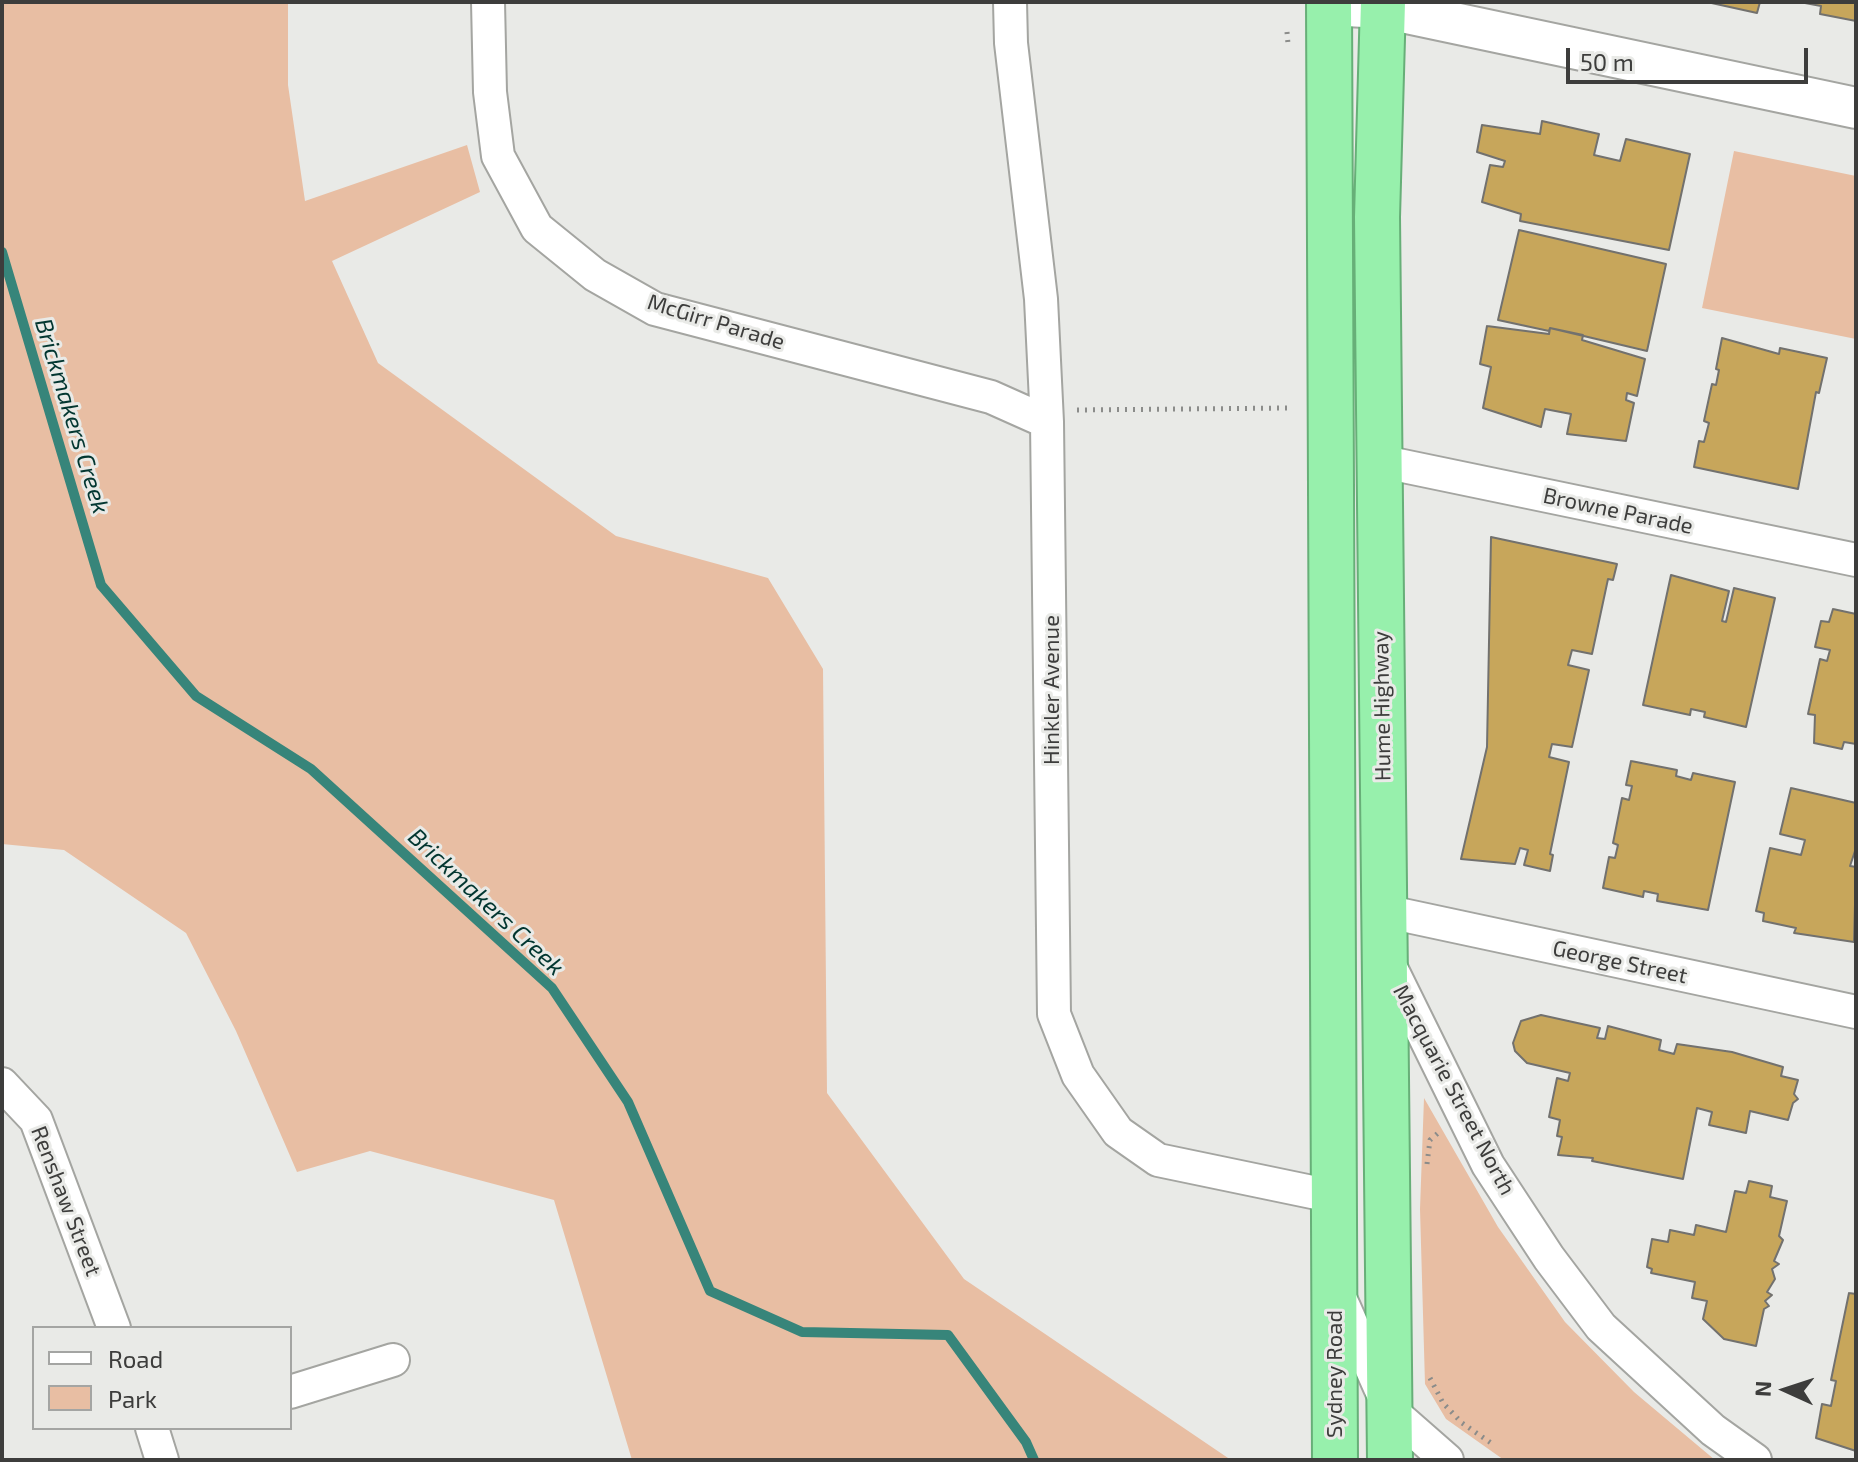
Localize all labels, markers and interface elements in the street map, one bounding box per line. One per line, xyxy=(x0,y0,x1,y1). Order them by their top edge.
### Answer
scale bar xyxy=(1570,32,1812,82)
text: 50 m xyxy=(1580,47,1634,76)
street label: McGirr Parade xyxy=(644,289,788,355)
water label: Brickmakers Creek xyxy=(29,315,115,517)
street label: Browne Parade xyxy=(1541,482,1695,540)
street label: Hinkler Avenue xyxy=(1039,615,1065,765)
street label: Hume Highway xyxy=(1367,631,1397,781)
water label: Brickmakers Creek xyxy=(402,822,570,982)
street label: George Street xyxy=(1550,935,1690,989)
street label: Macquarie Street North xyxy=(1387,980,1521,1200)
street label: Renshaw Street xyxy=(25,1122,107,1280)
street label: Sydney Road xyxy=(1322,1310,1348,1438)
legend xyxy=(32,1326,292,1430)
text: Road xyxy=(108,1344,163,1373)
north arrow xyxy=(1746,1350,1826,1430)
text: N xyxy=(1749,1380,1775,1397)
text: Park xyxy=(108,1384,157,1413)

